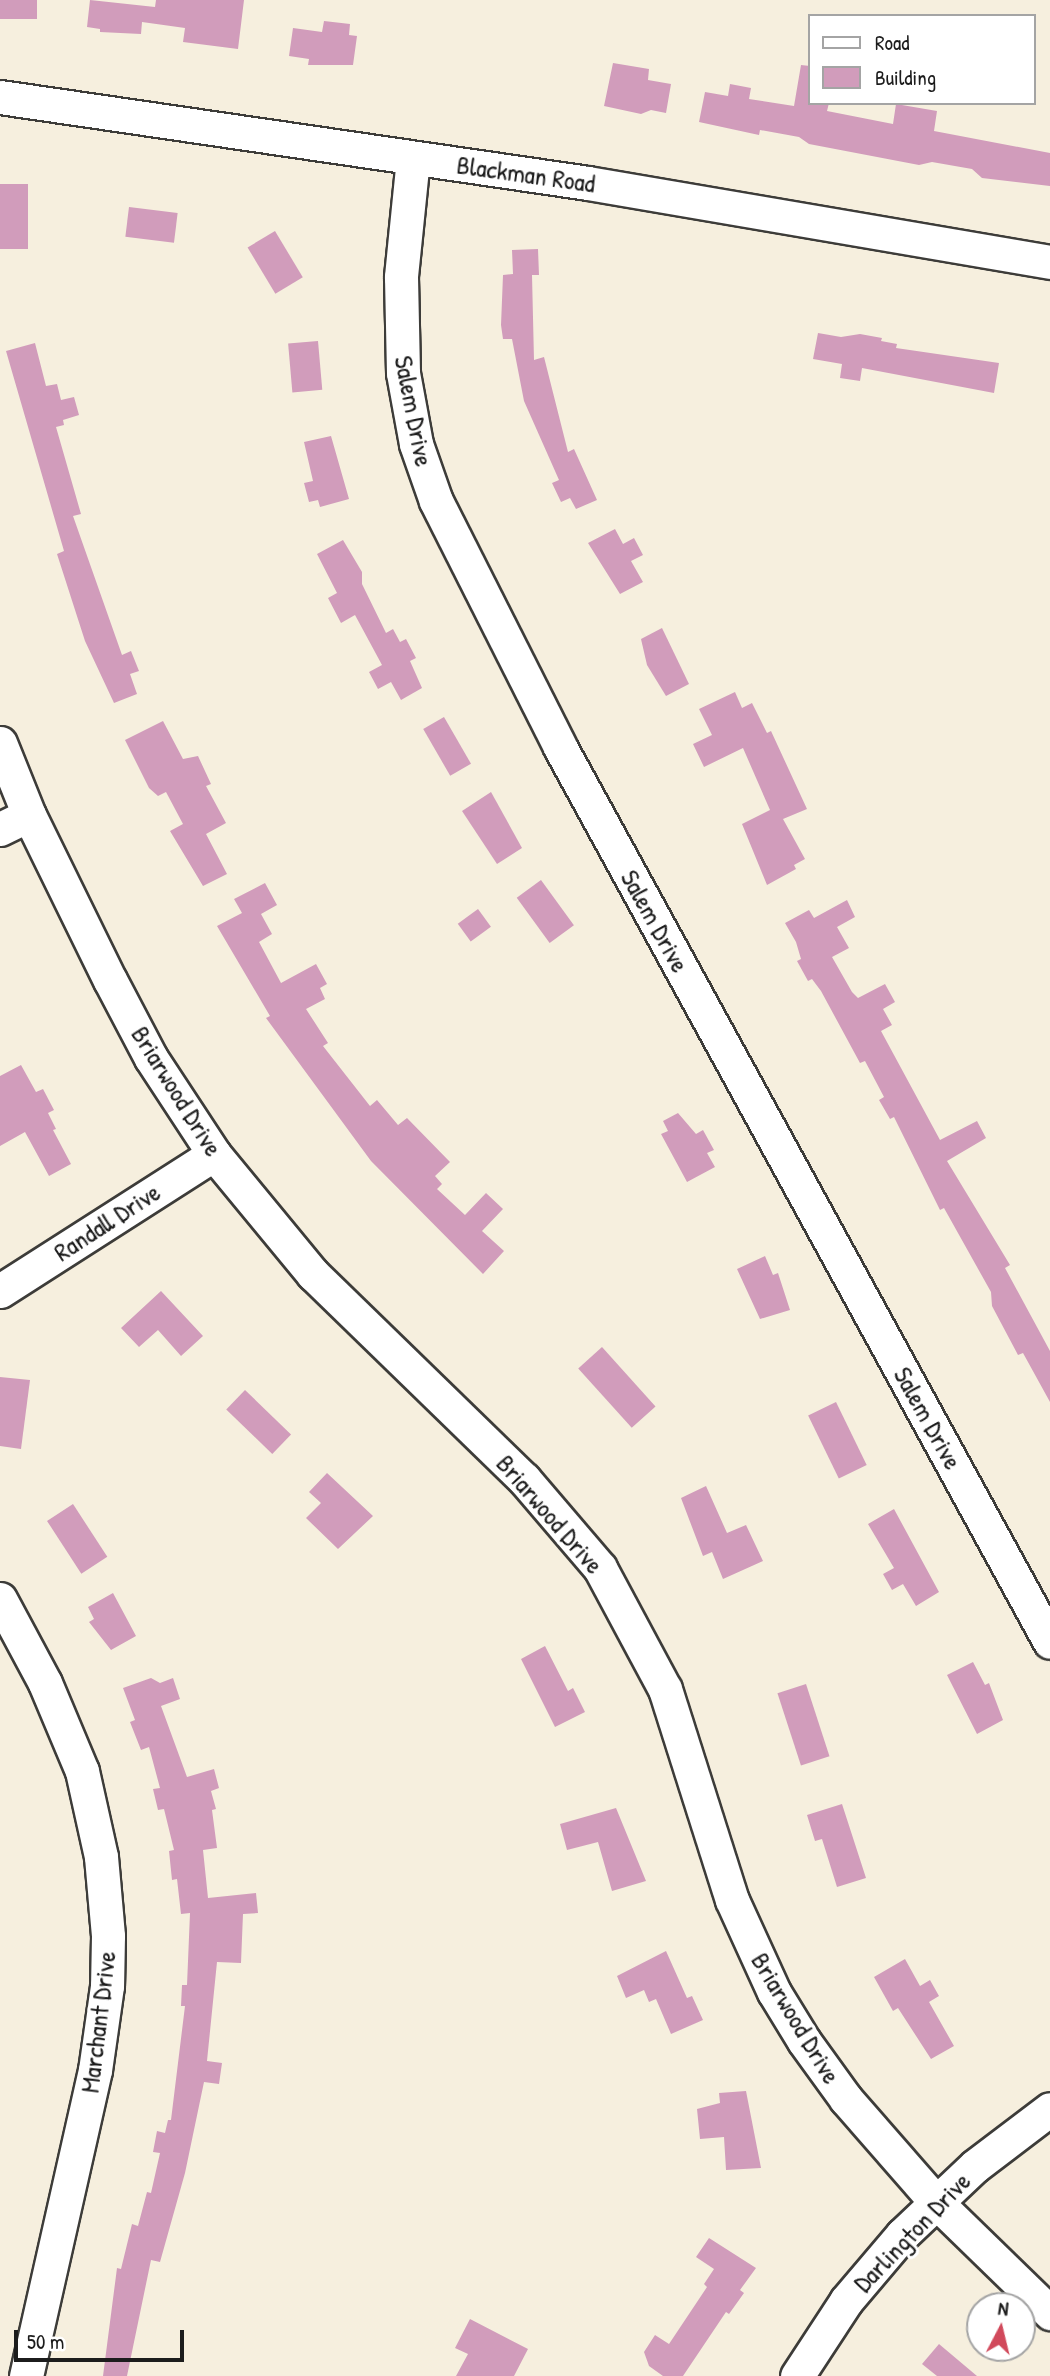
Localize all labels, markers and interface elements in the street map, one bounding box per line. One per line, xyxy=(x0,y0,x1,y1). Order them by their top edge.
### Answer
legend xyxy=(808,14,1036,105)
text: Road xyxy=(875,28,909,57)
text: Building xyxy=(875,63,936,92)
street label: Blackman Road xyxy=(455,149,597,199)
street label: Salem Drive xyxy=(388,353,440,469)
street label: Salem Drive xyxy=(614,864,696,978)
street label: Briarwood Drive xyxy=(125,1020,229,1162)
street label: Randall Drive xyxy=(48,1176,166,1268)
street label: Salem Drive xyxy=(887,1361,969,1475)
street label: Briarwood Drive xyxy=(490,1448,610,1580)
street label: Briarwood Drive xyxy=(745,1947,847,2089)
street label: Marchant Drive xyxy=(74,1949,122,2095)
street label: Darlington Drive xyxy=(847,2166,977,2298)
north arrow xyxy=(966,2292,1036,2362)
text: N xyxy=(997,2295,1010,2322)
scale bar xyxy=(18,2316,187,2360)
text: 50 m xyxy=(27,2327,64,2356)

